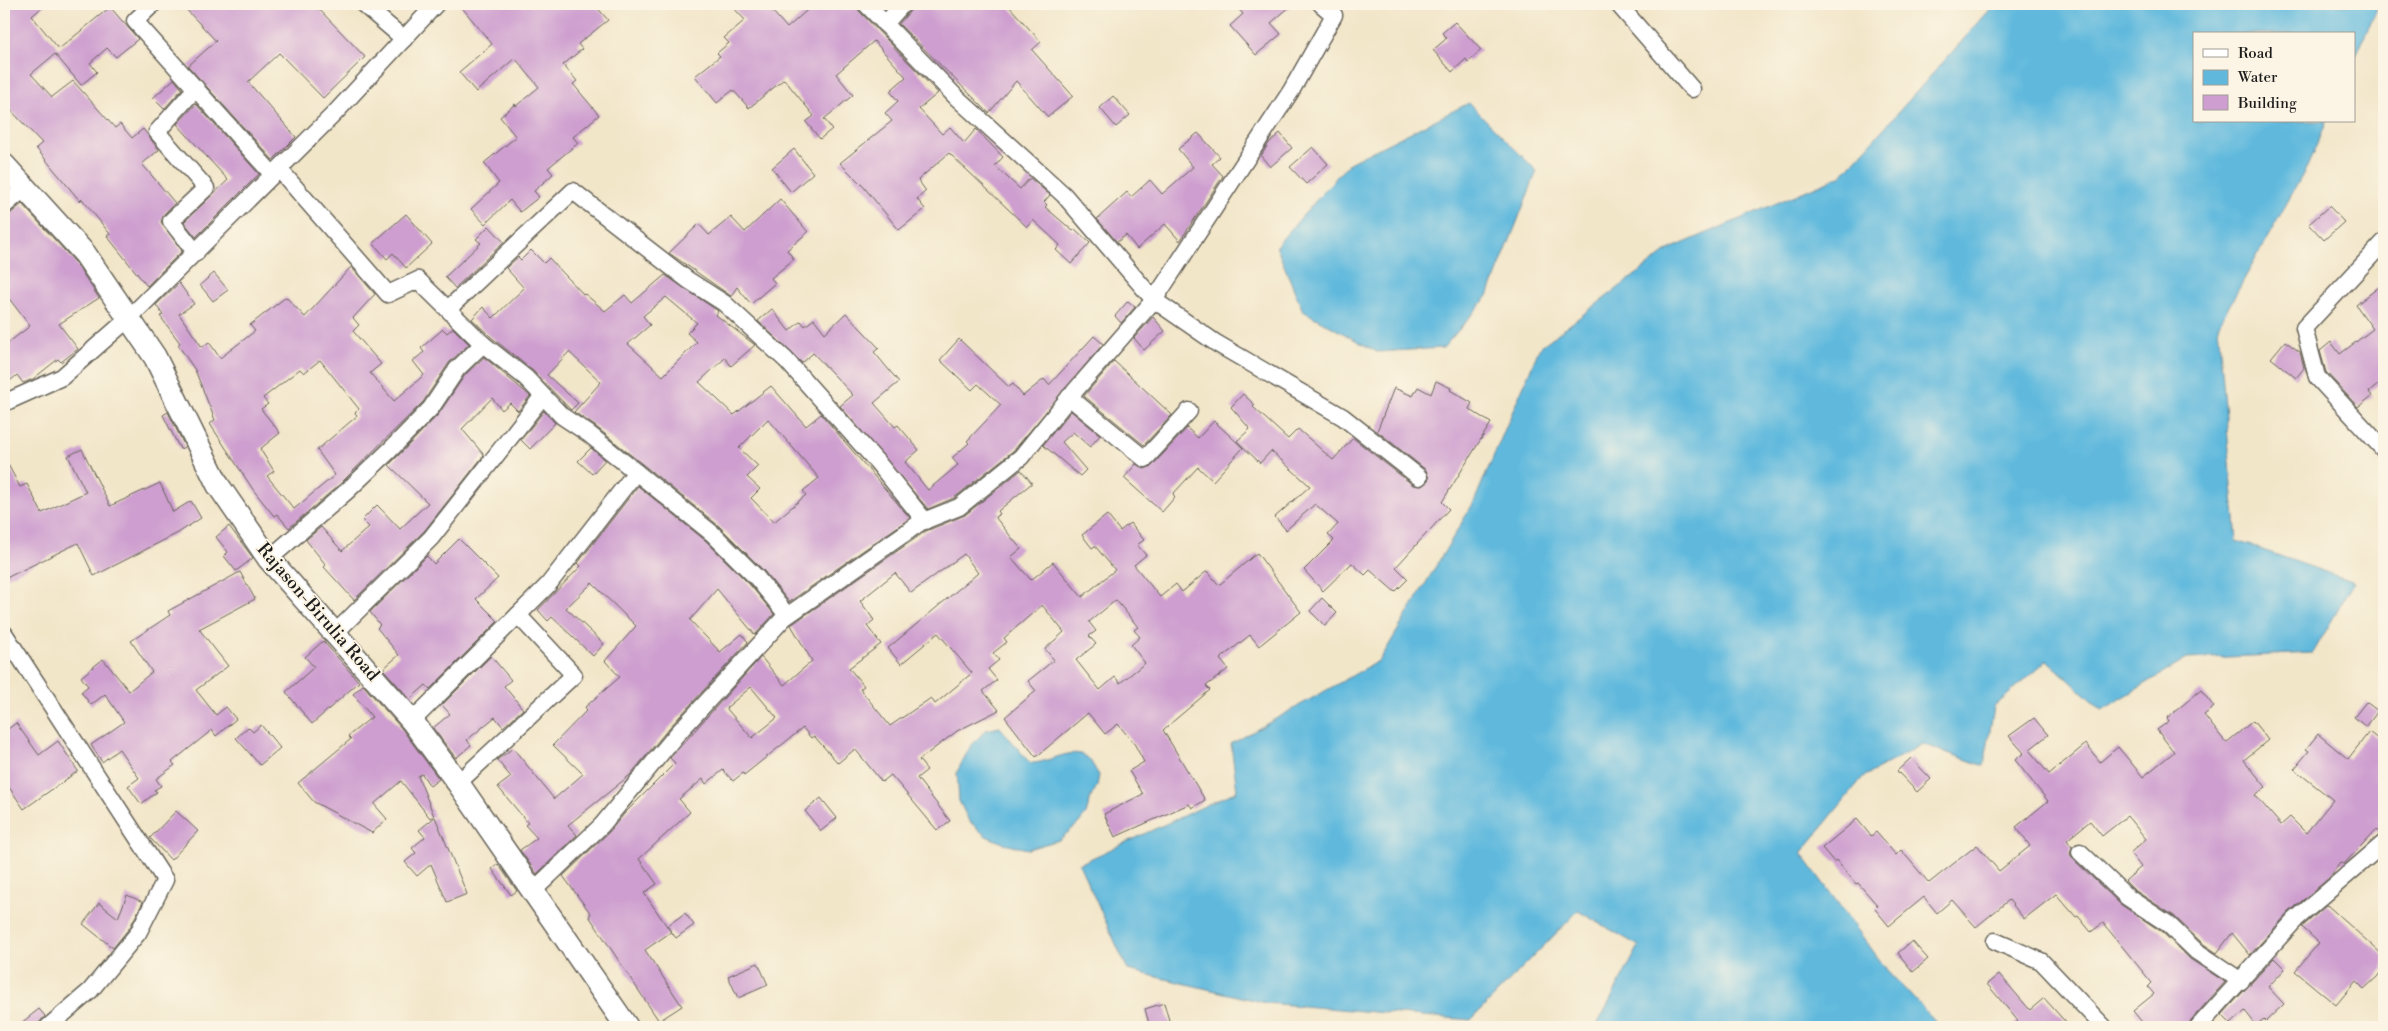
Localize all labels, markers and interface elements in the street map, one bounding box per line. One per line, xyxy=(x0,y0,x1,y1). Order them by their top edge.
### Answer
legend xyxy=(2193,32,2356,122)
text: Road xyxy=(2238,44,2273,63)
text: Water xyxy=(2237,68,2278,87)
text: Building xyxy=(2237,94,2297,113)
street label: Rajason-Birulia Road xyxy=(252,538,385,686)

